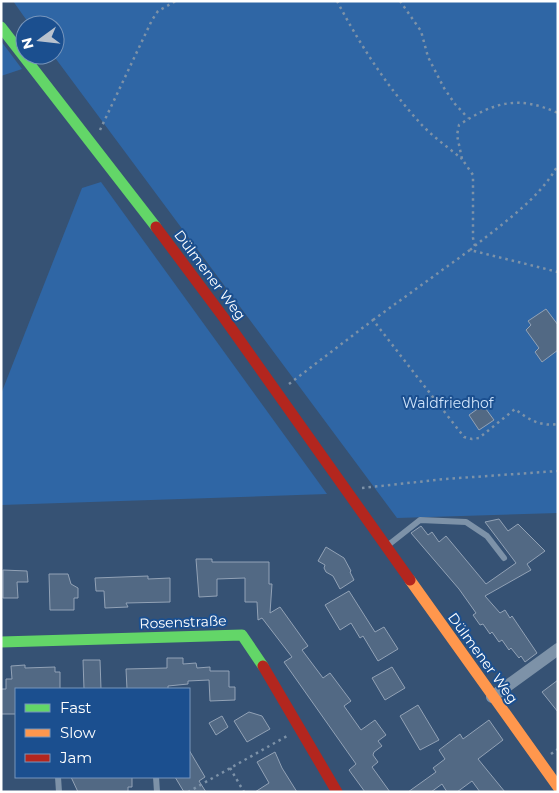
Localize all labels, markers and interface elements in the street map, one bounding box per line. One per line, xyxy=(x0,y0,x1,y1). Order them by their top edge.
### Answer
north arrow xyxy=(15,15,65,65)
text: N xyxy=(17,36,38,51)
street label: Dülmener Weg xyxy=(170,226,250,324)
park label: Waldfriedhof xyxy=(402,394,495,412)
street label: Dülmener Weg xyxy=(444,609,522,707)
street label: Rosenstraße xyxy=(139,611,227,633)
legend xyxy=(15,688,190,778)
text: Fast xyxy=(60,698,91,717)
text: Slow xyxy=(60,723,96,742)
text: Jam xyxy=(59,748,92,767)

